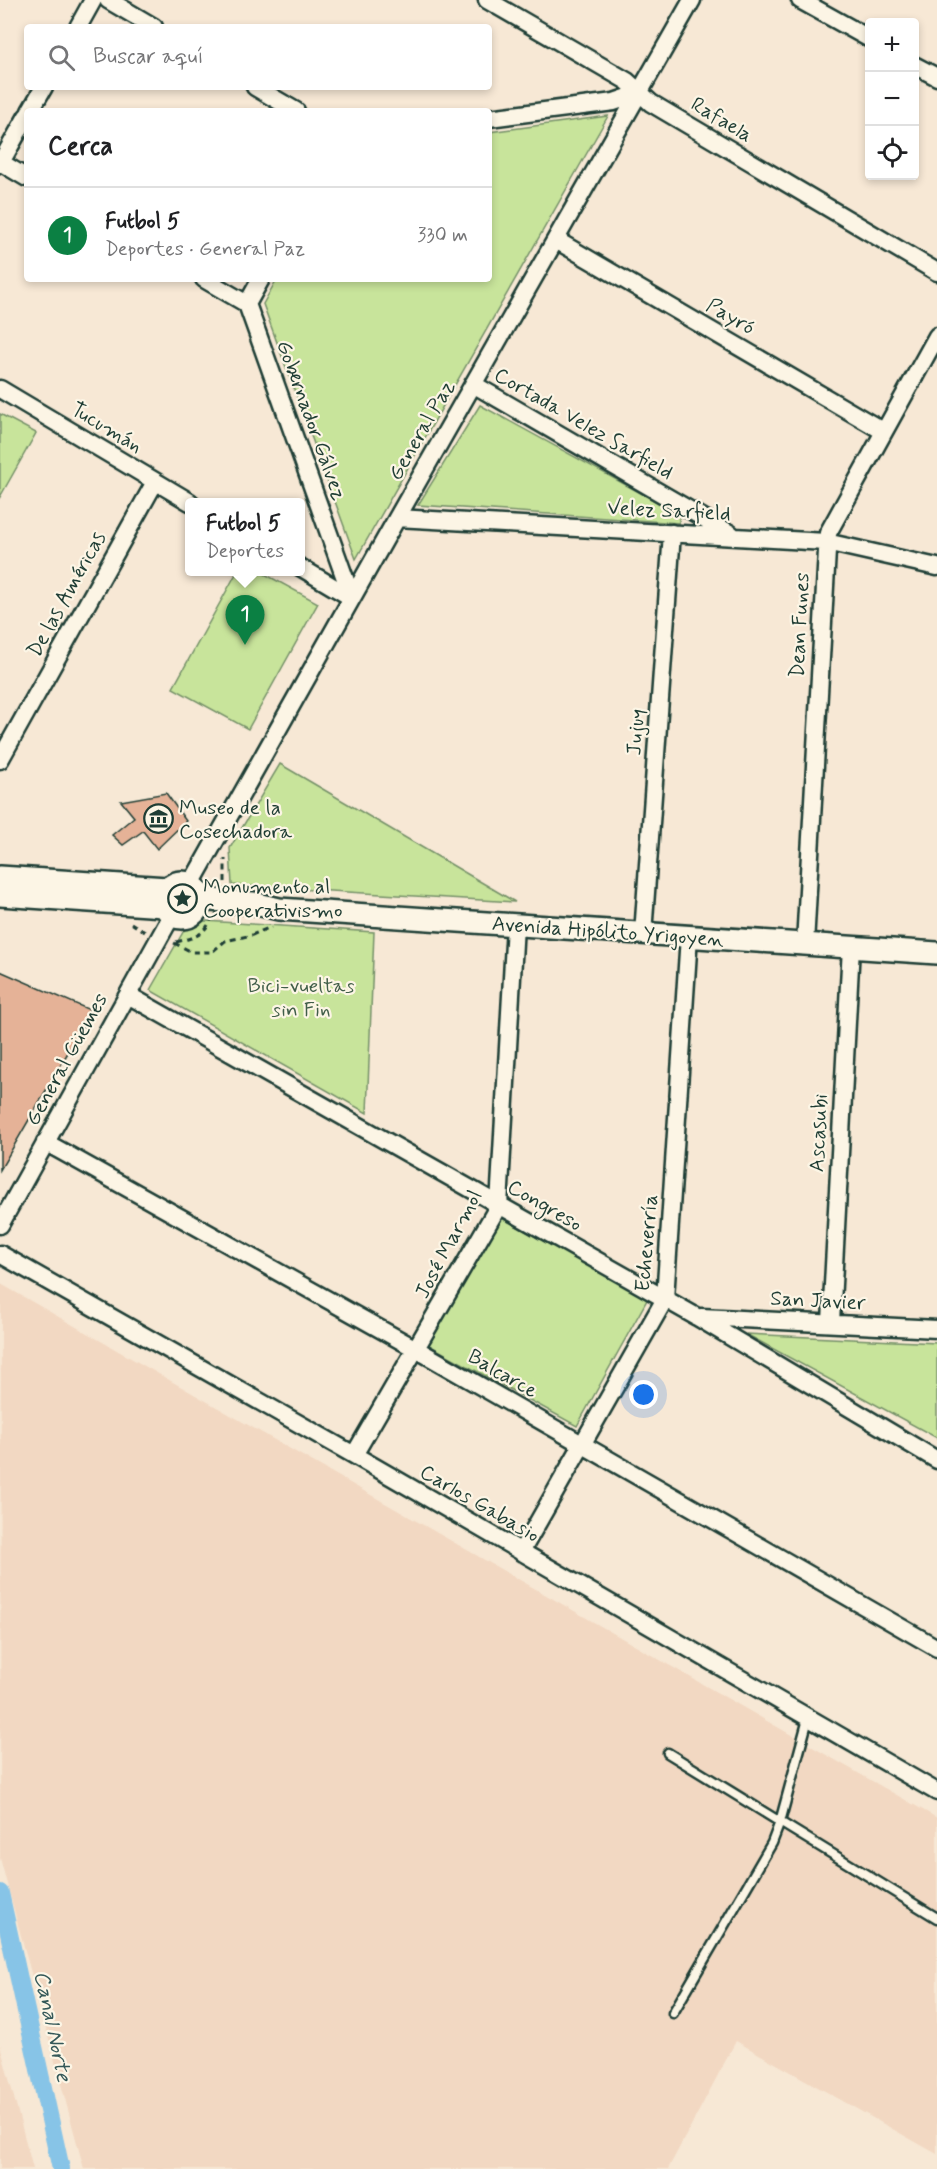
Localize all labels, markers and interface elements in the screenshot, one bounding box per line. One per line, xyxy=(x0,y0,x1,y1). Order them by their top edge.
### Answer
map controls xyxy=(865,18,919,180)
button: + xyxy=(865,18,919,72)
search box xyxy=(24,24,492,90)
icon: search xyxy=(45,41,78,74)
text: Buscar aquí xyxy=(93,43,204,71)
button: − xyxy=(865,72,919,126)
street label: Rafaela xyxy=(685,90,758,149)
button: locate xyxy=(865,126,919,180)
text: Cerca xyxy=(48,130,113,164)
text: Futbol 5 xyxy=(105,208,180,236)
text: 1 xyxy=(63,222,72,249)
text: 330 m xyxy=(417,222,468,249)
text: Deportes · General Paz xyxy=(105,236,305,263)
street label: Payró xyxy=(701,292,760,342)
street label: Gobernador Gálvez xyxy=(269,336,353,505)
street label: Cortada Velez Sarfield xyxy=(489,361,678,487)
street label: General Paz xyxy=(382,375,462,486)
street label: Tucumán xyxy=(65,396,148,460)
street label: Velez Sarfield xyxy=(606,494,731,528)
popup xyxy=(185,498,305,576)
text: Futbol 5 xyxy=(206,510,281,538)
street label: De las Américas xyxy=(21,527,113,662)
text: Deportes xyxy=(206,538,284,565)
street label: Dean Funes xyxy=(783,572,817,678)
pin: 1 xyxy=(226,596,264,645)
street label: Jujuy xyxy=(620,708,652,756)
place label: Museo de la Cosechadora xyxy=(179,794,292,846)
museum icon: Museo de la Cosechadora xyxy=(142,803,174,835)
place label: Monumento al Cooperativismo xyxy=(203,873,342,925)
place icon: Monumento al Cooperativismo xyxy=(166,882,198,914)
street label: Avenida Hipólito Yrigoyen xyxy=(491,910,725,954)
park label: Bici-vueltas sin Fin xyxy=(247,972,355,1024)
street label: General Güemes xyxy=(19,988,115,1131)
street label: Ascasubi xyxy=(803,1093,835,1173)
street label: Congreso xyxy=(502,1173,587,1239)
street label: José Marmol xyxy=(409,1185,489,1304)
street label: Echeverría xyxy=(629,1193,665,1293)
street label: San Javier xyxy=(770,1285,867,1317)
street label: Balcarce xyxy=(463,1343,543,1405)
your location xyxy=(629,1380,658,1409)
street label: Carlos Gabasio xyxy=(415,1458,544,1549)
water label: Canal Norte xyxy=(27,1968,78,2086)

